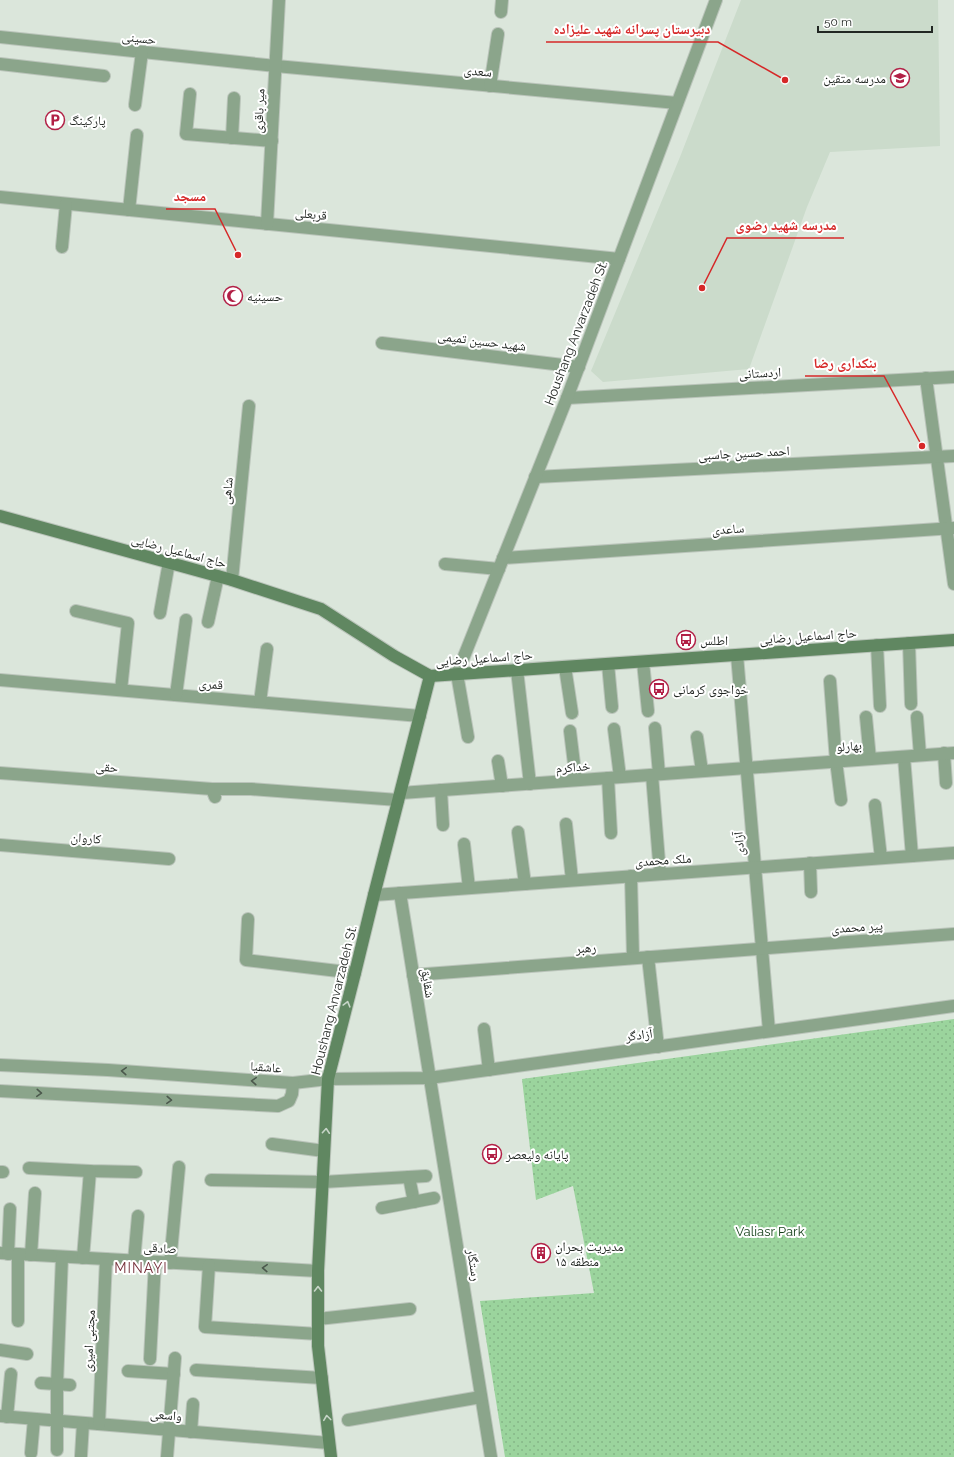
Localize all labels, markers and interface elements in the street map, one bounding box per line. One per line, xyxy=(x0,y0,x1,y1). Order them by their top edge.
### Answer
scale bar xyxy=(818,8,932,34)
text: 50 m xyxy=(824,15,852,29)
callout: دبیرستان پسرانه شهید علیزاده xyxy=(546,16,718,42)
text: دبیرستان پسرانه شهید علیزاده xyxy=(554,21,710,38)
street label: حسینی xyxy=(121,29,157,48)
street label: سعدی xyxy=(463,62,493,81)
school or university icon: مدرسه متقین xyxy=(889,67,911,89)
place label: مدرسه متقین xyxy=(823,71,886,87)
street label: میر باقری xyxy=(250,88,269,134)
parking icon: پارکینگ xyxy=(44,109,66,131)
place label: پارکینگ xyxy=(69,113,106,129)
callout: مسجد xyxy=(166,183,215,209)
text: مسجد xyxy=(174,188,206,204)
street label: قربعلی xyxy=(294,205,328,224)
callout: مدرسه شهید رضوی xyxy=(727,212,844,238)
text: مدرسه شهید رضوی xyxy=(735,217,837,234)
street label: Houshang Anvarzadeh St. xyxy=(541,259,611,407)
mosque icon: حسینیه xyxy=(222,285,244,307)
place label: حسینیه xyxy=(247,289,283,304)
street label: شهید حسین تمیمی xyxy=(437,328,527,355)
callout: بنکداری رضا xyxy=(805,350,884,376)
text: بنکداری رضا xyxy=(813,355,877,372)
street label: اردستانی xyxy=(738,364,782,383)
street label: احمد حسین جاسبی xyxy=(698,443,790,464)
street label: شاهی xyxy=(218,477,237,506)
street label: ساعدی xyxy=(711,520,745,539)
street label: حاج اسماعیل رضایی xyxy=(129,531,228,573)
street label: حاج اسماعیل رضایی xyxy=(759,625,857,649)
bus stop icon: اطلس xyxy=(675,629,697,651)
place label: اطلس xyxy=(700,633,728,649)
street label: حاج اسماعیل رضایی xyxy=(435,647,533,671)
street label: قمری xyxy=(198,675,224,694)
bus stop icon: خواجوی کرمانی xyxy=(648,678,670,700)
place label: خواجوی کرمانی xyxy=(673,682,749,698)
street label: بهارلو xyxy=(836,738,862,755)
street label: خداکرم xyxy=(555,758,591,777)
street label: حقی xyxy=(95,759,119,776)
street label: کاروان xyxy=(70,829,102,848)
street label: آزادی xyxy=(730,830,749,857)
street label: ملک محمدی xyxy=(634,851,692,870)
street label: پیر محمدی xyxy=(831,918,884,937)
street label: Houshang Anvarzadeh St. xyxy=(308,924,360,1076)
street label: رهبر xyxy=(574,940,597,957)
street label: شقایق xyxy=(417,967,438,999)
one-way arrow xyxy=(343,1000,351,1007)
street label: آزادگر xyxy=(623,1026,654,1045)
street label: عاشقیا xyxy=(250,1058,283,1076)
one-way arrow xyxy=(121,1067,127,1076)
one-way arrow xyxy=(251,1076,257,1085)
one-way arrow xyxy=(36,1089,42,1097)
one-way arrow xyxy=(166,1096,172,1105)
one-way arrow xyxy=(321,1128,330,1134)
bus stop icon: پایانه ولیعصر xyxy=(481,1143,503,1165)
place label: پایانه ولیعصر xyxy=(505,1147,569,1163)
park label: Valiasr Park xyxy=(735,1224,805,1239)
place label: مدیریت بحران منطقه ۱۵ xyxy=(555,1239,623,1269)
street label: صادقی xyxy=(143,1240,177,1257)
building icon: مدیریت بحران منطقه ۱۵ xyxy=(530,1242,552,1264)
street label: رستگار xyxy=(463,1247,484,1282)
district label: MINAYI xyxy=(114,1260,168,1276)
one-way arrow xyxy=(262,1264,268,1273)
one-way arrow xyxy=(314,1286,322,1292)
street label: مجتبی امیری xyxy=(80,1309,99,1373)
street label: واسعی xyxy=(149,1406,183,1425)
one-way arrow xyxy=(322,1415,331,1421)

